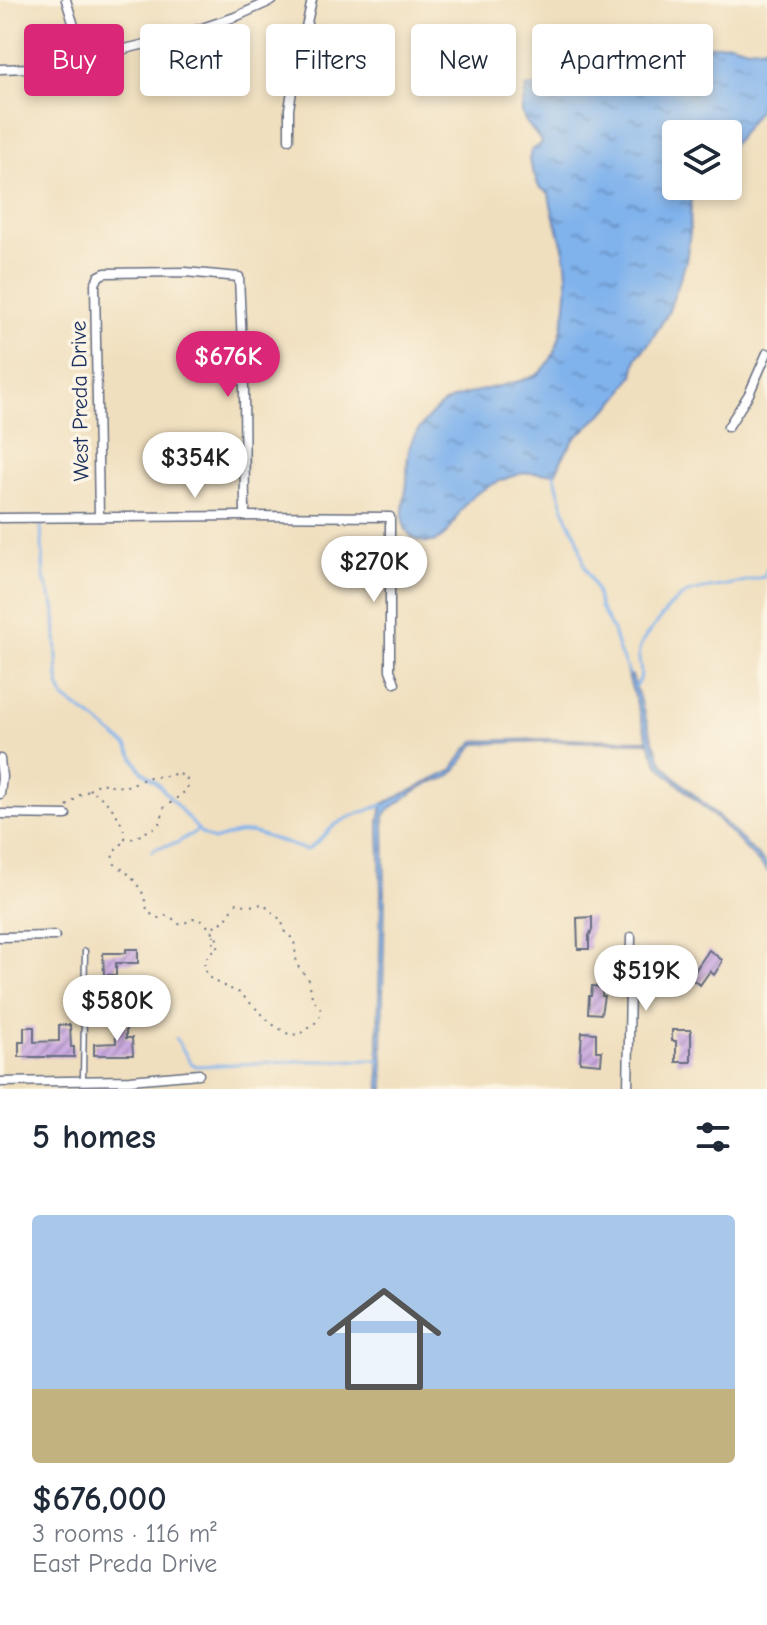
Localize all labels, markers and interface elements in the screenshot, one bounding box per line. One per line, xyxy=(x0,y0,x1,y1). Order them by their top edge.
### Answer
chip: Buy xyxy=(24,24,124,96)
chip: Rent xyxy=(140,24,250,96)
chip: Filters xyxy=(266,24,395,96)
chip: New xyxy=(411,24,516,96)
chip: Apartment xyxy=(532,24,713,96)
map controls xyxy=(662,120,742,200)
button: layers xyxy=(662,120,742,200)
street label: West Preda Drive xyxy=(66,320,94,482)
pin: $676K xyxy=(172,331,284,399)
text: $676K xyxy=(194,342,262,372)
pin: $354K xyxy=(139,432,251,500)
text: $354K xyxy=(160,443,230,473)
pin: $270K xyxy=(318,536,430,604)
text: $270K xyxy=(339,547,409,577)
pin: $519K xyxy=(590,945,702,1013)
text: $519K xyxy=(612,956,680,986)
pin: $580K xyxy=(61,975,173,1043)
text: $580K xyxy=(81,986,153,1016)
icon: filters xyxy=(691,1115,735,1159)
text: 5 homes xyxy=(32,1117,156,1157)
icon: home xyxy=(312,1267,456,1411)
text: $676,000 xyxy=(32,1479,167,1519)
text: 3 rooms · 116 m² xyxy=(32,1519,217,1549)
text: East Preda Drive xyxy=(32,1549,217,1579)

